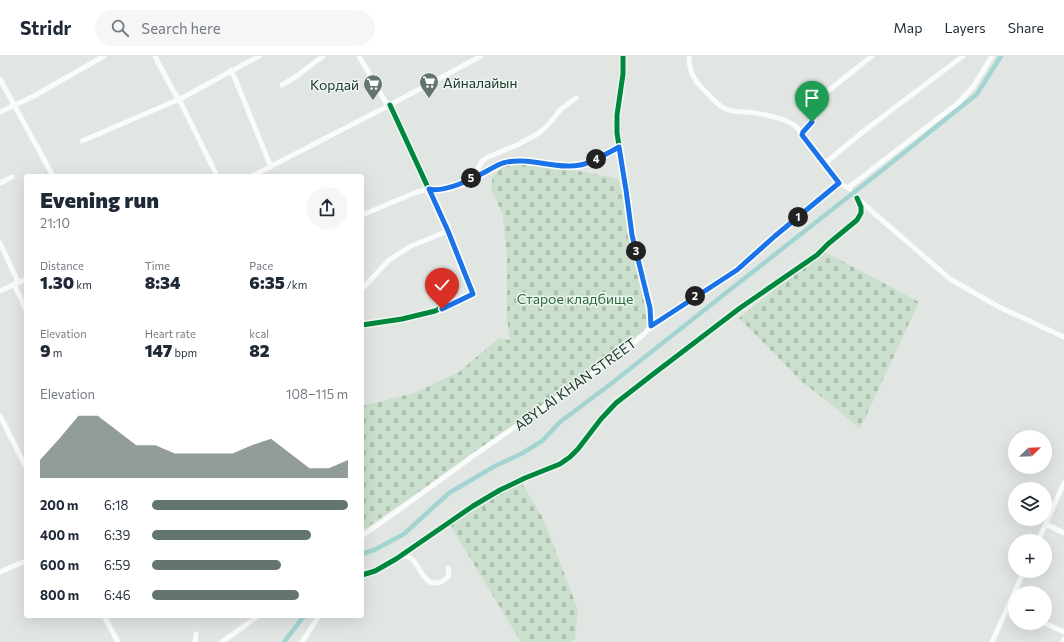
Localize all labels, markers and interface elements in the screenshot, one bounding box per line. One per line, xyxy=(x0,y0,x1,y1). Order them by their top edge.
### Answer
search box xyxy=(95,10,375,46)
text: Stridr xyxy=(20,16,71,39)
icon: search xyxy=(109,17,131,39)
text: Search here xyxy=(141,19,221,37)
text: Map xyxy=(894,19,922,36)
text: Layers xyxy=(944,19,986,36)
text: Share xyxy=(1008,19,1044,36)
supermarket icon: Айналайын xyxy=(418,71,440,99)
supermarket icon: Кордай xyxy=(362,73,384,101)
place label: Айналайын xyxy=(443,74,517,91)
place label: Кордай xyxy=(310,76,359,93)
pin xyxy=(795,81,829,122)
icon: arrive xyxy=(801,87,823,109)
pin: 4 xyxy=(586,149,606,169)
text: 4 xyxy=(593,152,599,165)
pin: 5 xyxy=(461,168,481,188)
text: 5 xyxy=(468,171,474,184)
text: Evening run xyxy=(40,186,159,213)
button: share xyxy=(306,187,348,229)
pin: 1 xyxy=(788,207,808,227)
text: 1 xyxy=(796,210,800,223)
text: 21:10 xyxy=(40,215,70,231)
pin: 3 xyxy=(626,241,646,261)
text: 3 xyxy=(633,244,639,257)
text: Distance xyxy=(40,259,84,272)
text: Time xyxy=(145,259,170,272)
text: Pace xyxy=(249,259,273,272)
pin xyxy=(425,268,459,309)
text: 1.30 xyxy=(40,272,74,293)
text: 8:34 xyxy=(145,272,181,293)
text: 6:35 xyxy=(249,272,285,293)
icon: check xyxy=(431,274,453,296)
text: km xyxy=(74,278,92,291)
text: /km xyxy=(285,278,307,291)
pin: 2 xyxy=(685,286,705,306)
text: 2 xyxy=(692,289,698,302)
park label: Старое кладбище xyxy=(517,290,633,307)
text: Elevation xyxy=(40,327,86,340)
text: Heart rate xyxy=(145,327,196,340)
text: kcal xyxy=(249,327,269,340)
street label: ABYLAI KHAN STREET xyxy=(511,334,639,434)
text: 9 xyxy=(40,340,51,361)
text: 147 xyxy=(145,340,172,361)
text: 82 xyxy=(249,340,270,361)
text: m xyxy=(51,346,62,359)
text: bpm xyxy=(172,346,197,359)
text: Elevation xyxy=(40,386,95,402)
text: 108–115 m xyxy=(286,386,348,402)
north arrow xyxy=(1008,430,1052,474)
map controls xyxy=(1008,430,1052,630)
button: layers xyxy=(1008,482,1052,526)
text: 200 m xyxy=(40,497,78,513)
text: 6:18 xyxy=(104,497,128,513)
text: 400 m xyxy=(40,527,79,543)
text: 6:39 xyxy=(104,527,130,543)
button: + xyxy=(1008,534,1052,578)
text: 600 m xyxy=(40,557,79,573)
text: 6:59 xyxy=(104,557,130,573)
button: − xyxy=(1008,586,1052,630)
text: 800 m xyxy=(40,587,79,603)
text: 6:46 xyxy=(104,587,131,603)

